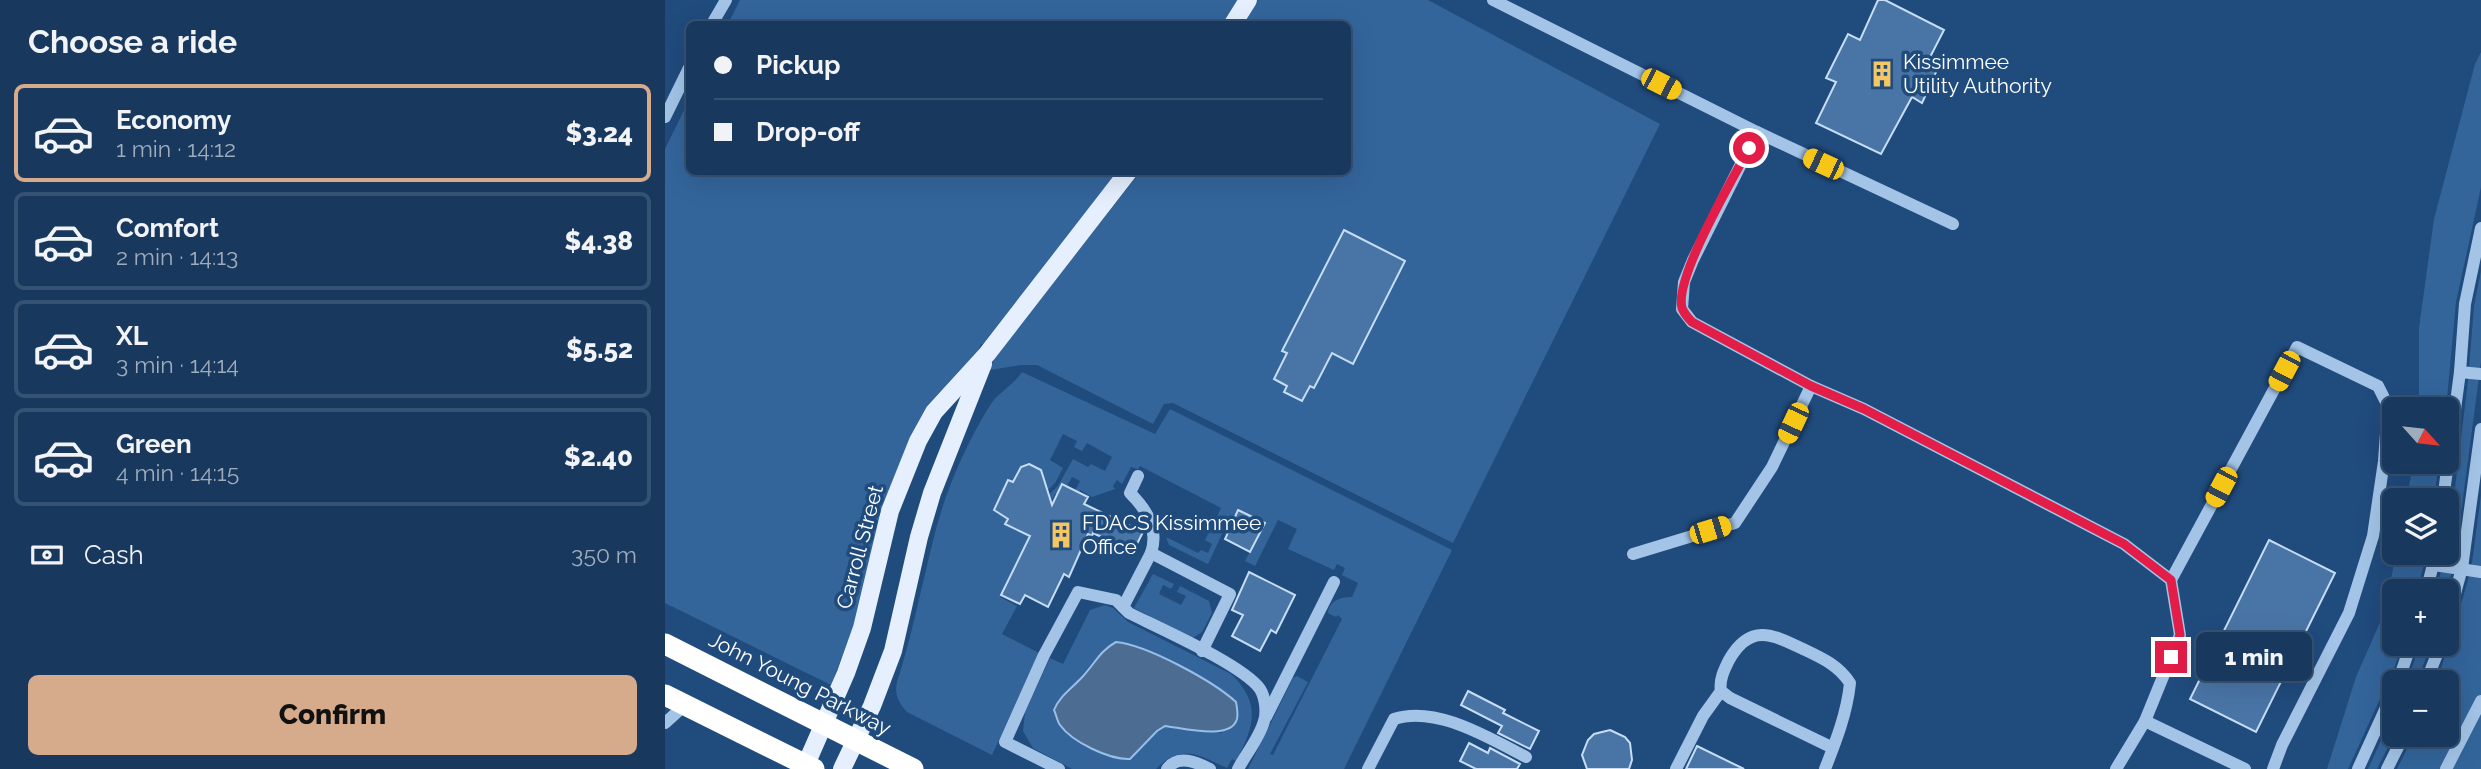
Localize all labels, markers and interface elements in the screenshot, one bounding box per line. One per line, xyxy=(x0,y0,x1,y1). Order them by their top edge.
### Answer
text: Choose a ride xyxy=(28,23,237,60)
place label: Kissimmee Utility Authority xyxy=(1903,49,2052,98)
text: Pickup xyxy=(756,50,841,80)
building icon: Kissimmee Utility Authority xyxy=(1867,59,1897,89)
car xyxy=(1638,65,1685,103)
icon: car xyxy=(32,102,95,165)
text: Economy xyxy=(116,105,231,135)
text: Drop-off xyxy=(756,117,860,147)
text: $3.24 xyxy=(565,118,633,148)
route start xyxy=(1733,132,1765,164)
text: 1 min · 14:12 xyxy=(116,135,236,162)
car xyxy=(1800,146,1847,182)
icon: car xyxy=(32,210,95,273)
text: Comfort xyxy=(116,213,219,243)
text: $4.38 xyxy=(565,226,633,256)
text: 2 min · 14:13 xyxy=(116,243,238,270)
icon: car xyxy=(32,318,95,381)
text: XL xyxy=(116,321,148,351)
text: $5.52 xyxy=(566,334,633,364)
car xyxy=(2265,348,2304,394)
text: 3 min · 14:14 xyxy=(116,351,239,378)
north arrow xyxy=(2382,397,2459,474)
map controls xyxy=(2382,397,2459,747)
car xyxy=(1775,400,1812,446)
icon: car xyxy=(32,426,95,489)
text: Green xyxy=(116,429,192,459)
text: $2.40 xyxy=(564,442,633,472)
text: 4 min · 14:15 xyxy=(116,459,239,486)
car xyxy=(2202,464,2241,510)
street label: Carroll Street xyxy=(831,482,888,612)
button: layers xyxy=(2382,488,2459,565)
place label: FDACS Kissimmee Office xyxy=(1082,510,1261,559)
car xyxy=(1687,514,1734,546)
building icon: FDACS Kissimmee Office xyxy=(1046,520,1076,550)
icon: cash xyxy=(28,536,66,574)
text: Cash xyxy=(84,540,144,570)
text: 350 m xyxy=(571,541,637,568)
button: + xyxy=(2382,579,2459,656)
street label: John Young Parkway xyxy=(705,627,895,740)
callout: 1 min xyxy=(2195,632,2311,682)
route end xyxy=(2155,641,2187,673)
text: 1 min xyxy=(2224,643,2284,670)
button: − xyxy=(2382,670,2459,747)
button: Confirm xyxy=(28,675,637,755)

